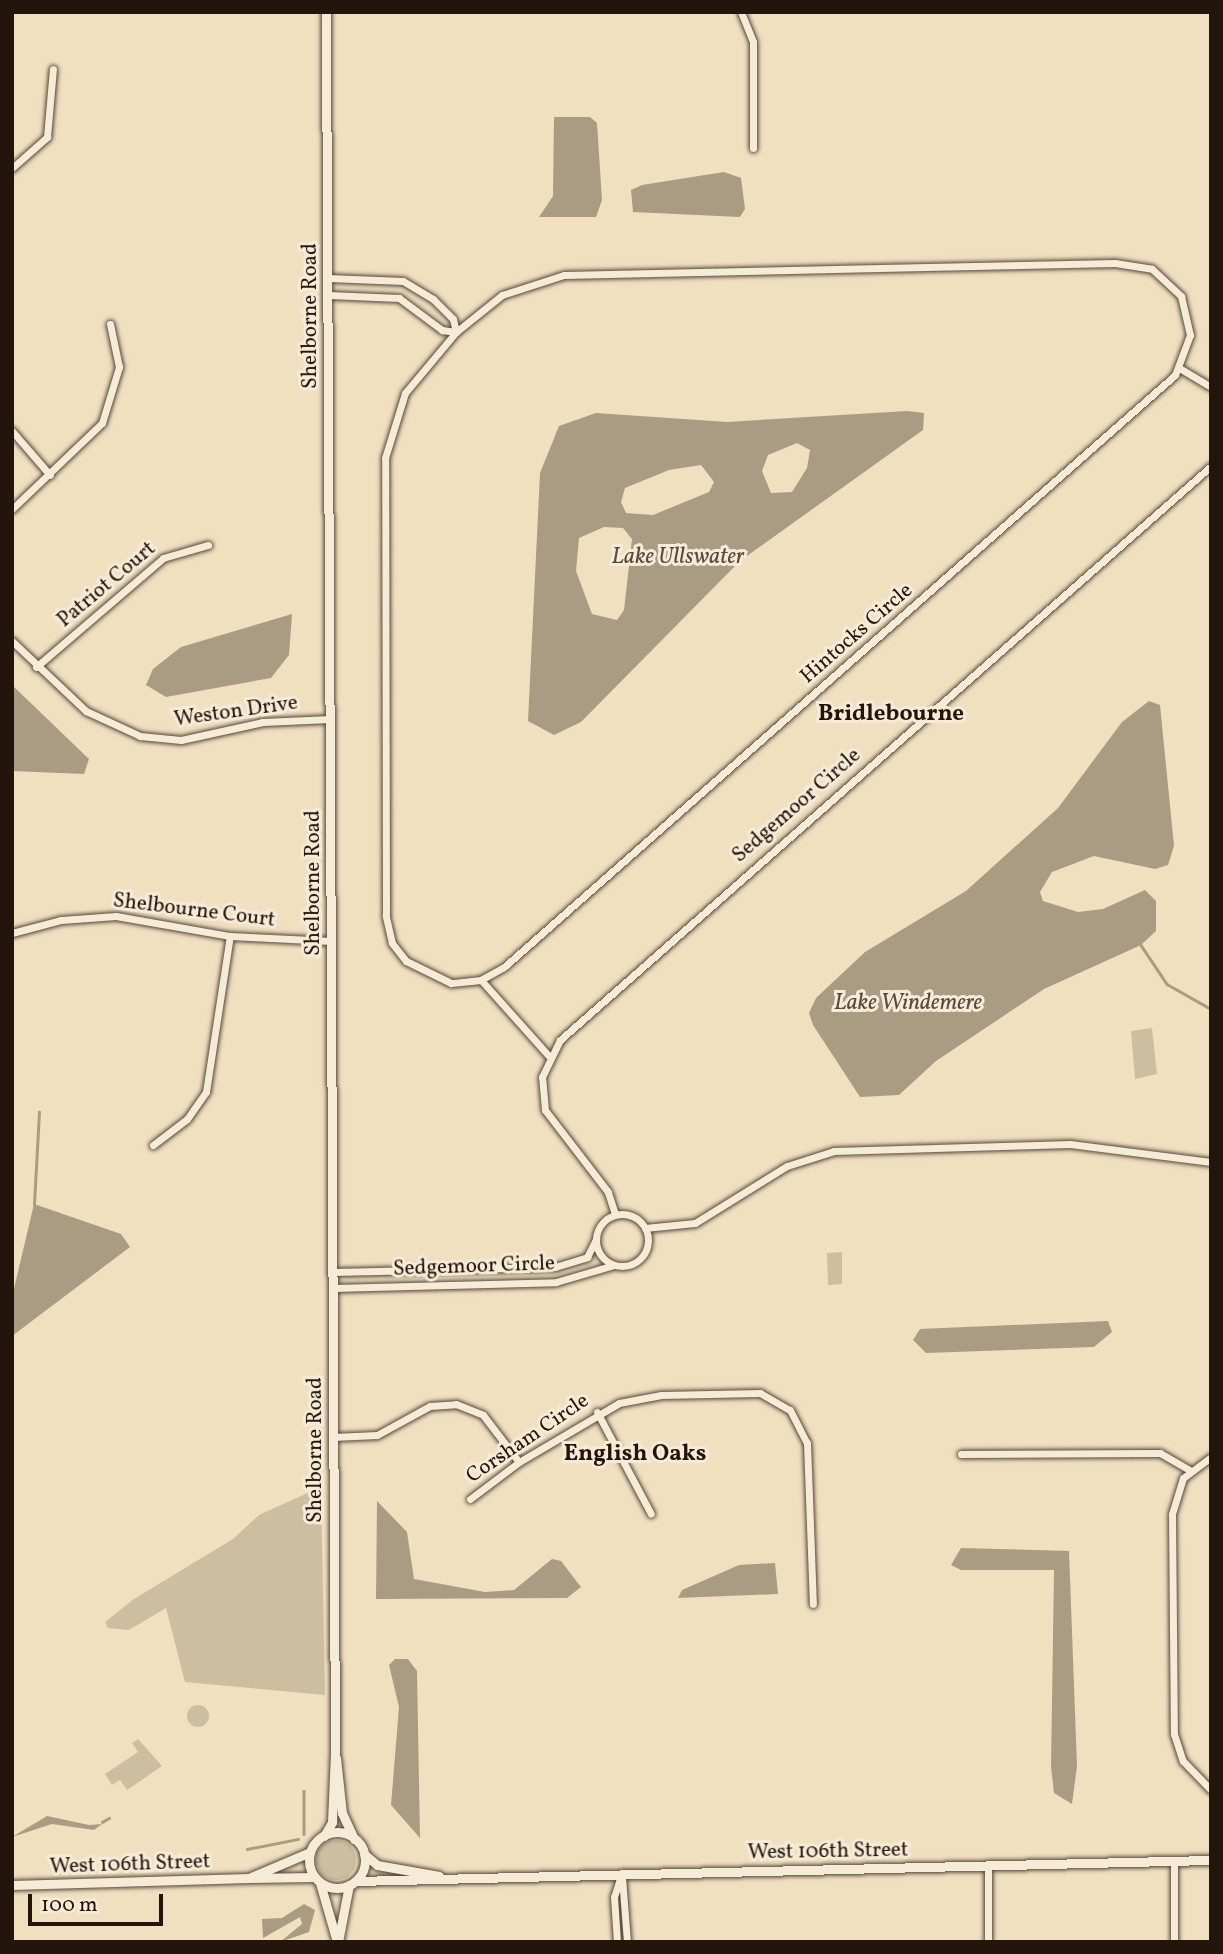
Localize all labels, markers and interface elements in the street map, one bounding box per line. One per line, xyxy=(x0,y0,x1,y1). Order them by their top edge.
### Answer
street label: Shelborne Road xyxy=(298,243,324,389)
street label: Patriot Court xyxy=(53,537,161,633)
water label: Lake Ullswater xyxy=(612,543,744,571)
street label: Hintocks Circle xyxy=(796,578,918,690)
street label: Weston Drive xyxy=(173,691,299,733)
district label: Bridlebourne xyxy=(818,700,964,728)
street label: Sedgemoor Circle xyxy=(728,743,866,869)
street label: Shelborne Road xyxy=(301,810,327,956)
street label: Shelbourne Court xyxy=(111,889,277,933)
water label: Lake Windemere xyxy=(834,989,982,1017)
street label: Sedgemoor Circle xyxy=(393,1252,555,1282)
street label: Shelborne Road xyxy=(303,1377,329,1523)
street label: Corsham Circle xyxy=(462,1389,594,1489)
district label: English Oaks xyxy=(564,1440,706,1468)
street label: West 106th Street xyxy=(747,1838,909,1866)
street label: West 106th Street xyxy=(49,1850,211,1880)
scale bar xyxy=(32,1881,166,1925)
text: 100 m xyxy=(41,1891,98,1920)

